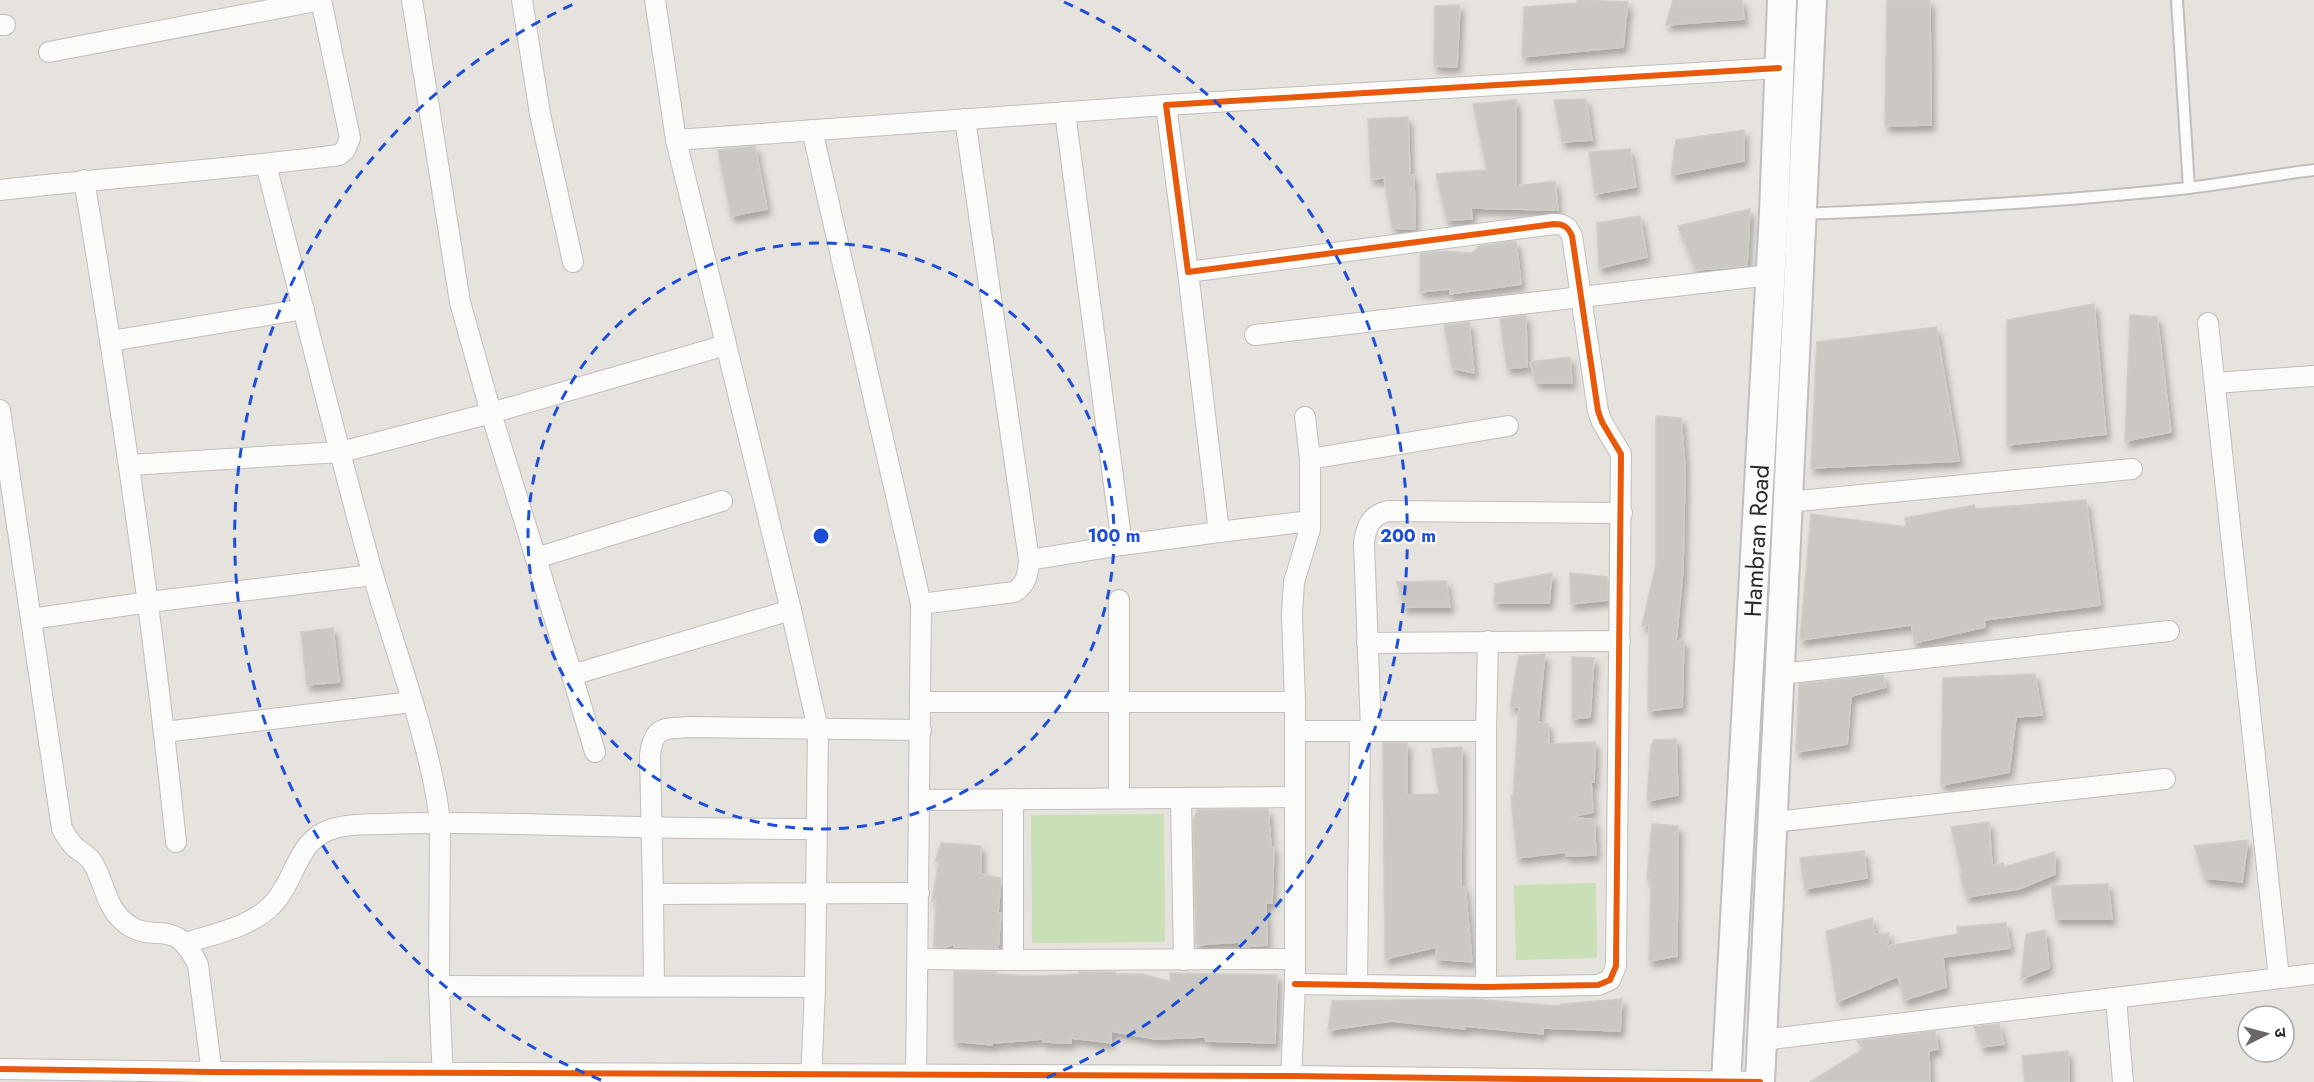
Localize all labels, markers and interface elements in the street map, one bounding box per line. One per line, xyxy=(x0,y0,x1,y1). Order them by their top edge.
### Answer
street label: Hambran Road xyxy=(1734,464,1778,618)
text: 100 m xyxy=(1087,523,1141,549)
text: 200 m xyxy=(1380,523,1436,549)
centre of rings xyxy=(811,526,831,546)
north arrow xyxy=(2236,1004,2296,1064)
text: उ xyxy=(2268,1027,2292,1039)

